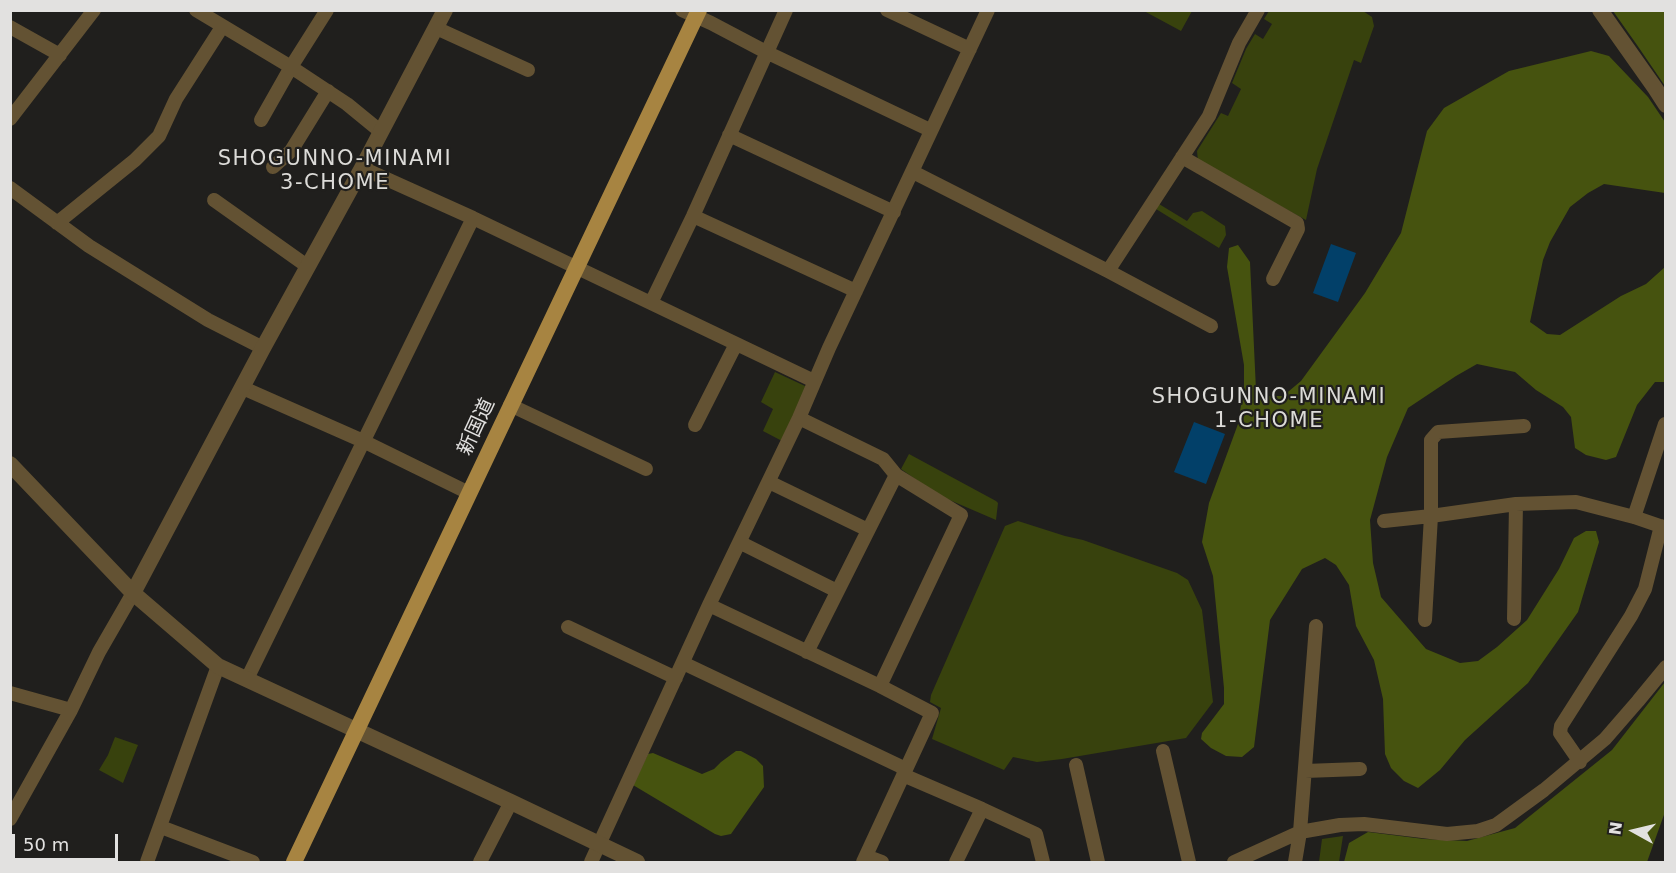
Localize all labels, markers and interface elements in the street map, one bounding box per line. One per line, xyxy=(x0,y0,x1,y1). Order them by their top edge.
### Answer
district label: SHOGUNNO-MINAMI 3-CHOME xyxy=(218,147,452,197)
district label: SHOGUNNO-MINAMI 1-CHOME xyxy=(1152,385,1386,435)
street label: 新国道 xyxy=(453,395,501,459)
north arrow xyxy=(1604,801,1664,861)
text: N xyxy=(1605,820,1626,836)
scale bar xyxy=(15,822,122,860)
text: 50 m xyxy=(23,834,69,855)

